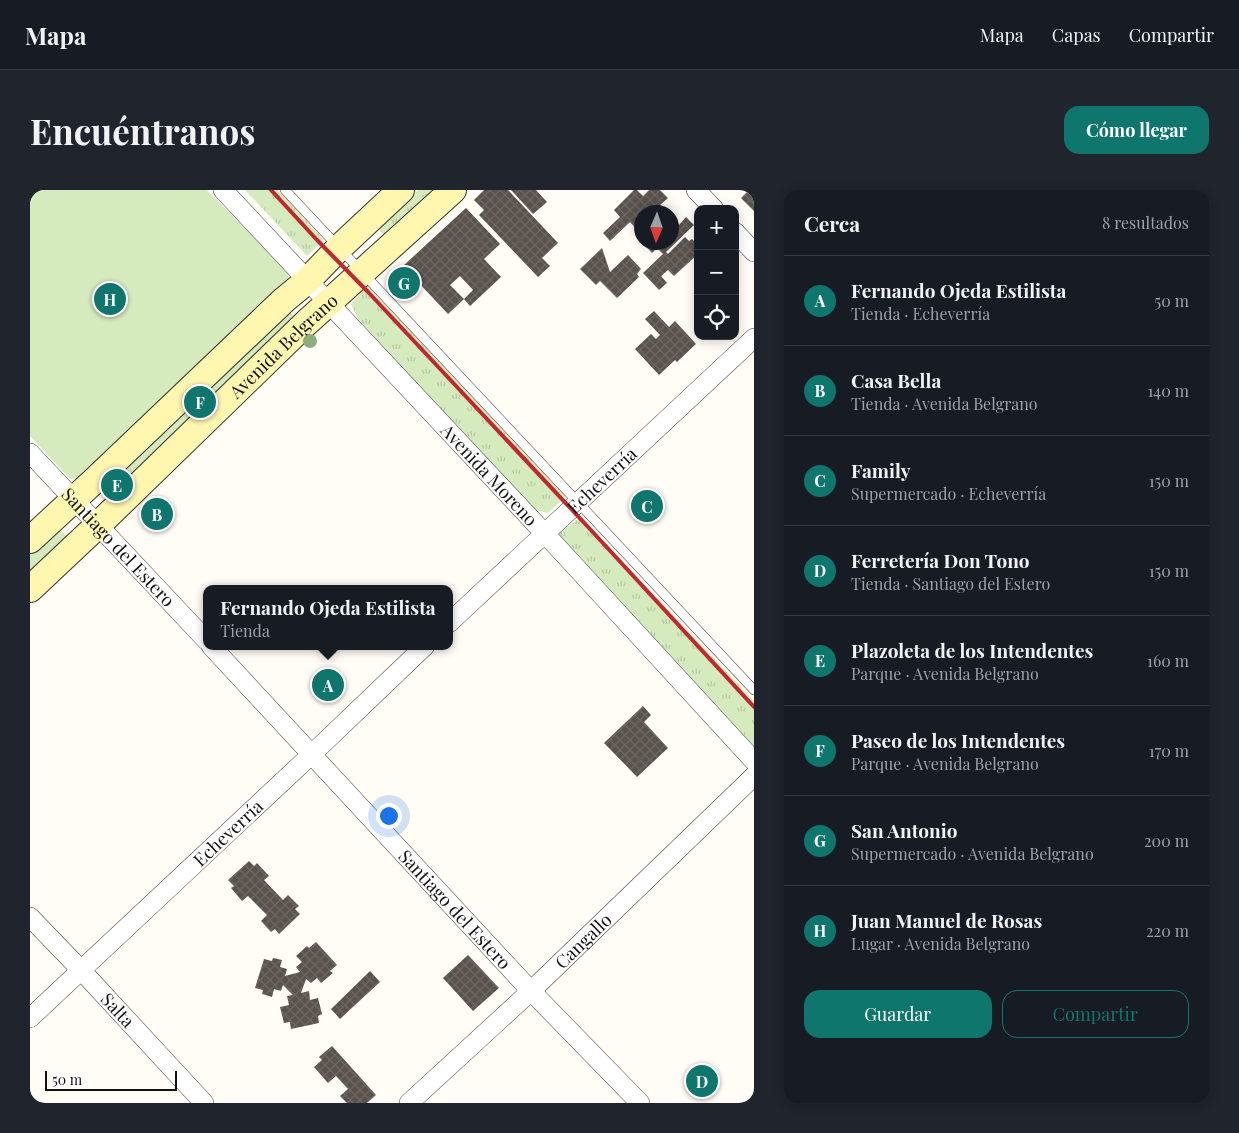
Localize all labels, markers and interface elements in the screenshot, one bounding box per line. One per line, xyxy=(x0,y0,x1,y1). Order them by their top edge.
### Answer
text: Mapa xyxy=(25,19,86,51)
text: Mapa xyxy=(980,23,1024,47)
text: Capas xyxy=(1052,23,1101,47)
text: Compartir xyxy=(1129,23,1214,47)
button: Cómo llegar xyxy=(1064,106,1209,154)
text: Encuéntranos xyxy=(30,107,255,154)
north arrow xyxy=(634,205,679,250)
map controls xyxy=(694,205,739,340)
button: + xyxy=(694,205,739,250)
text: Cerca xyxy=(804,209,860,237)
text: 8 resultados xyxy=(1102,212,1189,233)
button: − xyxy=(694,250,739,295)
pin: G xyxy=(388,264,420,302)
text: Fernando Ojeda Estilista xyxy=(851,277,1066,303)
pin: H xyxy=(94,280,126,318)
street label: Avenida Belgrano xyxy=(223,288,343,404)
text: A xyxy=(815,290,825,311)
text: 50 m xyxy=(1155,290,1189,311)
button: locate xyxy=(694,295,739,340)
text: Tienda · Echeverría xyxy=(851,303,990,324)
text: Casa Bella xyxy=(851,367,941,393)
text: B xyxy=(815,380,825,401)
text: 140 m xyxy=(1147,380,1189,401)
pin: F xyxy=(184,383,216,421)
text: Tienda · Avenida Belgrano xyxy=(851,393,1038,414)
street label: Avenida Moreno xyxy=(435,418,543,531)
street label: Echeverría xyxy=(562,442,642,519)
text: Family xyxy=(851,457,911,483)
pin: E xyxy=(101,466,133,504)
text: C xyxy=(814,470,826,491)
text: 150 m xyxy=(1149,470,1189,491)
street label: Santiago del Estero xyxy=(57,483,179,611)
text: Supermercado · Echeverría xyxy=(851,483,1046,504)
pin: C xyxy=(631,487,663,525)
pin: B xyxy=(141,495,173,533)
text: Ferretería Don Tono xyxy=(851,547,1030,573)
text: D xyxy=(814,560,826,581)
text: 150 m xyxy=(1149,560,1189,581)
text: Tienda · Santiago del Estero xyxy=(851,573,1050,594)
popup xyxy=(203,585,453,650)
text: Fernando Ojeda Estilista xyxy=(220,594,436,620)
text: Tienda xyxy=(220,620,270,641)
text: Plazoleta de los Intendentes xyxy=(851,637,1093,663)
text: E xyxy=(815,650,825,671)
text: 160 m xyxy=(1147,650,1189,671)
text: Parque · Avenida Belgrano xyxy=(851,663,1039,684)
pin: A xyxy=(312,666,344,704)
text: Paseo de los Intendentes xyxy=(851,727,1065,753)
text: F xyxy=(815,740,825,761)
text: 170 m xyxy=(1149,740,1189,761)
text: Parque · Avenida Belgrano xyxy=(851,753,1039,774)
street label: Echeverría xyxy=(188,794,268,871)
your location xyxy=(376,803,402,829)
text: San Antonio xyxy=(851,817,957,843)
text: G xyxy=(814,830,826,851)
text: 200 m xyxy=(1144,830,1189,851)
text: Supermercado · Avenida Belgrano xyxy=(851,843,1094,864)
street label: Santiago del Estero xyxy=(394,844,517,974)
text: Juan Manuel de Rosas xyxy=(851,907,1042,933)
street label: Cangallo xyxy=(550,908,617,974)
text: H xyxy=(814,920,826,941)
text: 220 m xyxy=(1146,920,1189,941)
text: Lugar · Avenida Belgrano xyxy=(851,933,1030,954)
street label: Salta xyxy=(96,987,140,1033)
button: Guardar xyxy=(804,990,992,1038)
button: Compartir xyxy=(1002,990,1189,1038)
pin: D xyxy=(686,1062,718,1100)
scale bar xyxy=(45,1068,178,1091)
text: 50 m xyxy=(52,1070,82,1089)

